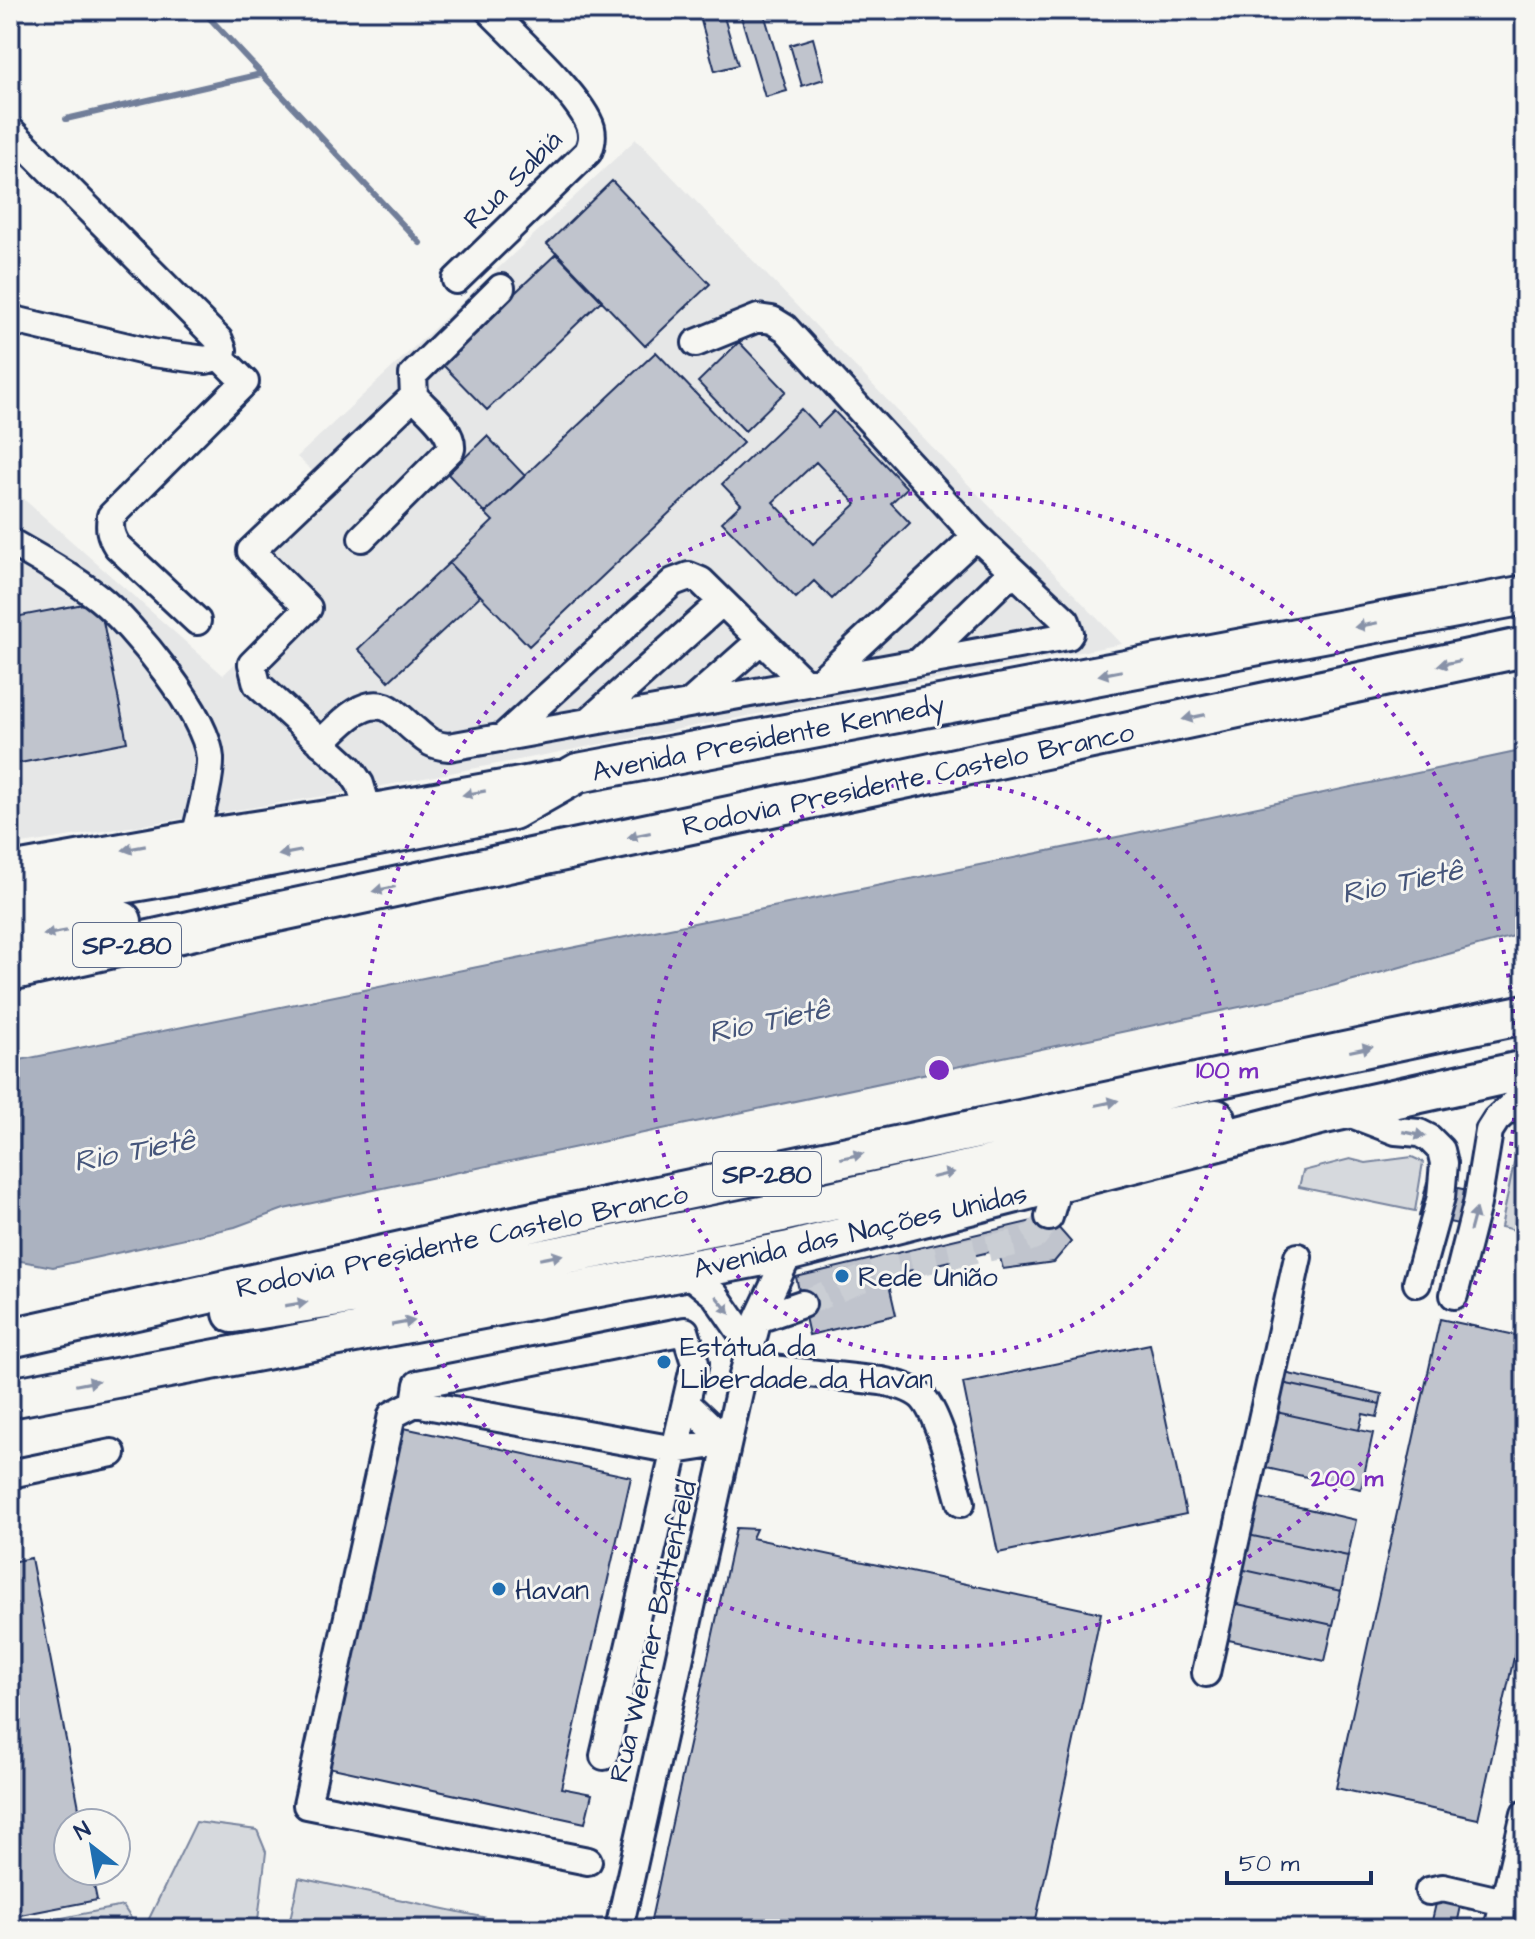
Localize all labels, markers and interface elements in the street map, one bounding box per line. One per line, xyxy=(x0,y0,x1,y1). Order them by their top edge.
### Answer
street label: Rua Sabiá xyxy=(455,122,571,238)
one-way arrow xyxy=(1353,620,1378,632)
one-way arrow xyxy=(1436,657,1461,670)
one-way arrow xyxy=(1098,668,1123,680)
street label: Avenida Presidente Kennedy xyxy=(589,685,948,794)
one-way arrow xyxy=(1182,711,1207,724)
street label: Rodovia Presidente Castelo Branco xyxy=(679,712,1138,846)
one-way arrow xyxy=(461,787,486,800)
one-way arrow xyxy=(626,829,651,842)
one-way arrow xyxy=(122,842,147,854)
one-way arrow xyxy=(277,847,302,860)
water label: Rio Tietê xyxy=(1338,848,1468,915)
one-way arrow xyxy=(372,883,397,896)
road number: SP-280 xyxy=(73,923,181,967)
one-way arrow xyxy=(43,927,68,939)
water label: Rio Tietê xyxy=(705,987,835,1054)
one-way arrow xyxy=(1349,1042,1374,1055)
text: 100 m xyxy=(1196,1054,1258,1088)
centre of rings xyxy=(925,1056,953,1084)
one-way arrow xyxy=(1095,1096,1120,1109)
water label: Rio Tietê xyxy=(70,1118,200,1183)
one-way arrow xyxy=(1402,1129,1427,1141)
one-way arrow xyxy=(840,1149,865,1162)
road number: SP-280 xyxy=(713,1152,821,1196)
one-way arrow xyxy=(931,1169,956,1181)
street label: Rodovia Presidente Castelo Branco xyxy=(233,1174,692,1308)
street label: Avenida das Nações Unidas xyxy=(689,1174,1031,1289)
one-way arrow xyxy=(1467,1207,1479,1232)
one-way arrow xyxy=(539,1250,564,1262)
place label: Rede União xyxy=(858,1258,998,1297)
marker: Rede União xyxy=(833,1267,851,1285)
one-way arrow xyxy=(714,1295,730,1315)
one-way arrow xyxy=(284,1297,309,1310)
one-way arrow xyxy=(390,1317,415,1329)
place label: Estátua da Liberdade da Havan xyxy=(680,1328,933,1399)
marker: Estátua da Liberdade da Havan xyxy=(655,1353,673,1371)
one-way arrow xyxy=(74,1377,99,1389)
text: 200 m xyxy=(1310,1462,1383,1496)
street label: Rua Werner Battenfeld xyxy=(600,1476,707,1786)
place label: Havan xyxy=(515,1571,589,1610)
marker: Havan xyxy=(490,1580,508,1598)
north arrow xyxy=(52,1807,132,1887)
text: N xyxy=(69,1814,97,1848)
scale bar xyxy=(1227,1835,1371,1885)
text: 50 m xyxy=(1239,1847,1300,1881)

